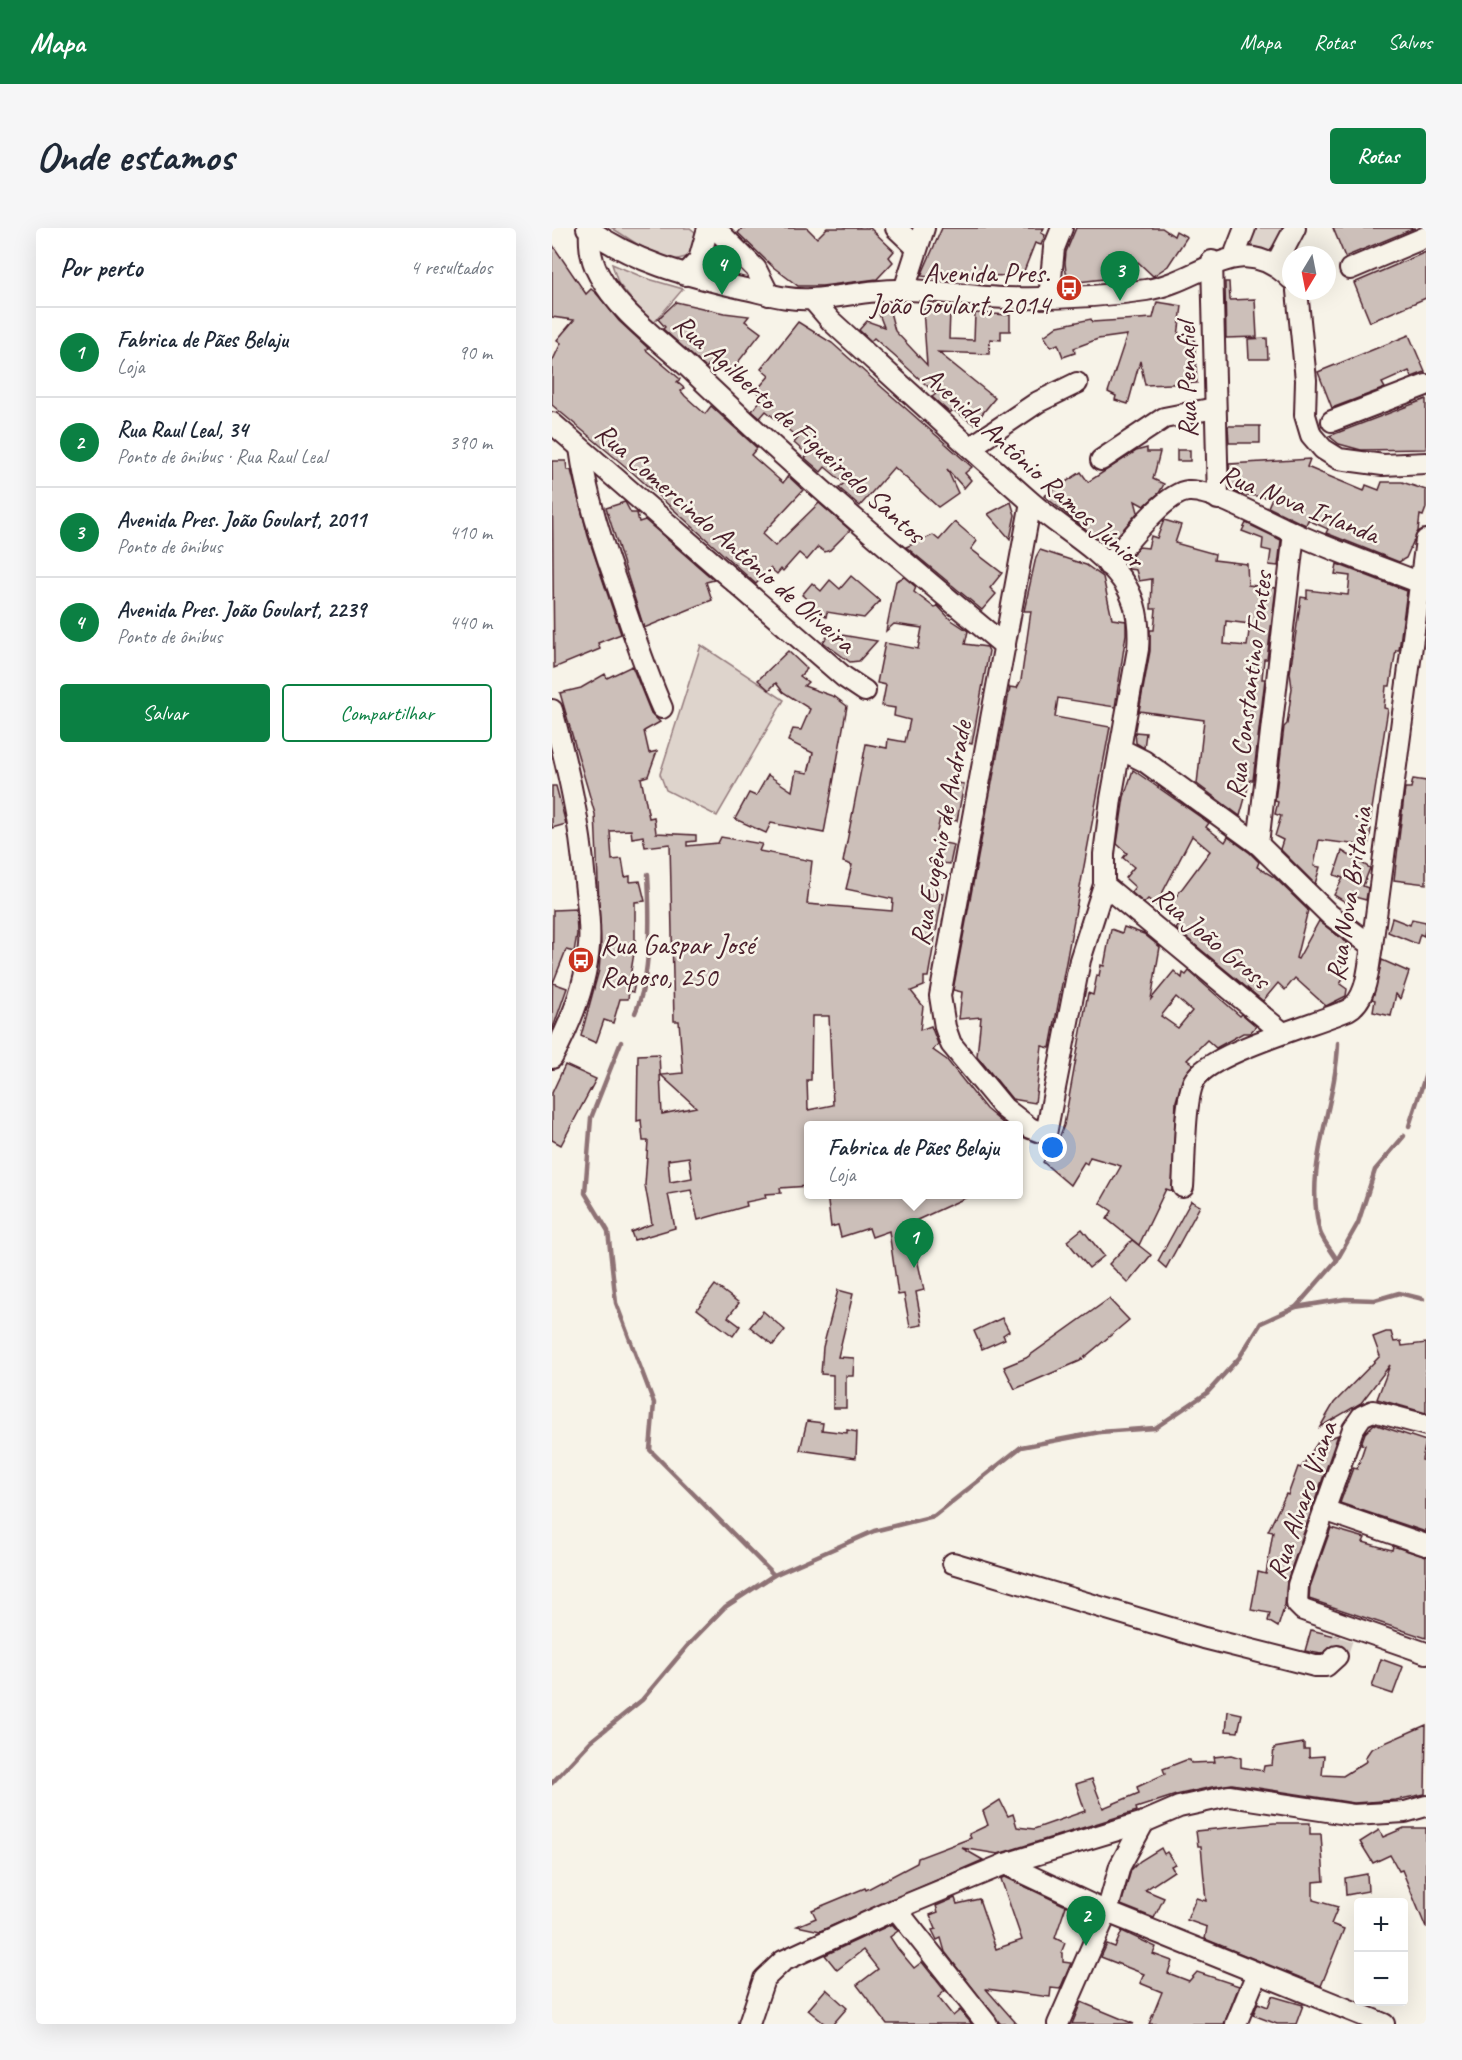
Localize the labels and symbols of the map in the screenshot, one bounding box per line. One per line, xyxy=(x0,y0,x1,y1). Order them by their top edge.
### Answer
pin: 4 xyxy=(702,245,742,295)
north arrow xyxy=(1282,246,1336,300)
pin: 3 xyxy=(1100,251,1140,301)
place label: Avenida Pres. João Goulart, 2014 xyxy=(868,255,1052,322)
bus stop icon: Avenida Pres. João Goulart, 2014 xyxy=(1054,273,1084,303)
street label: Rua Agilberto de Figueiredo Santos xyxy=(666,306,935,553)
street label: Rua Penafiel xyxy=(1168,317,1205,438)
street label: Avenida Antônio Ramos Júnior xyxy=(916,359,1153,577)
street label: Rua Comercindo Antônio de Oliveira xyxy=(588,415,865,661)
street label: Rua Nova Irlanda xyxy=(1215,456,1387,552)
street label: Rua Constantino Fontes xyxy=(1217,567,1280,801)
street label: Rua Eugênio de Andrade xyxy=(902,716,980,948)
street label: Rua Nova Britania xyxy=(1317,803,1380,984)
street label: Rua João Gross xyxy=(1146,878,1279,998)
place label: Rua Gaspar José Raposo, 250 xyxy=(600,927,758,994)
bus stop icon: Rua Gaspar José Raposo, 250 xyxy=(566,945,596,975)
your location xyxy=(1038,1133,1067,1162)
pin: 1 xyxy=(894,1218,934,1268)
street label: Rua Alvaro Viana xyxy=(1258,1415,1345,1583)
pin: 2 xyxy=(1066,1896,1106,1946)

